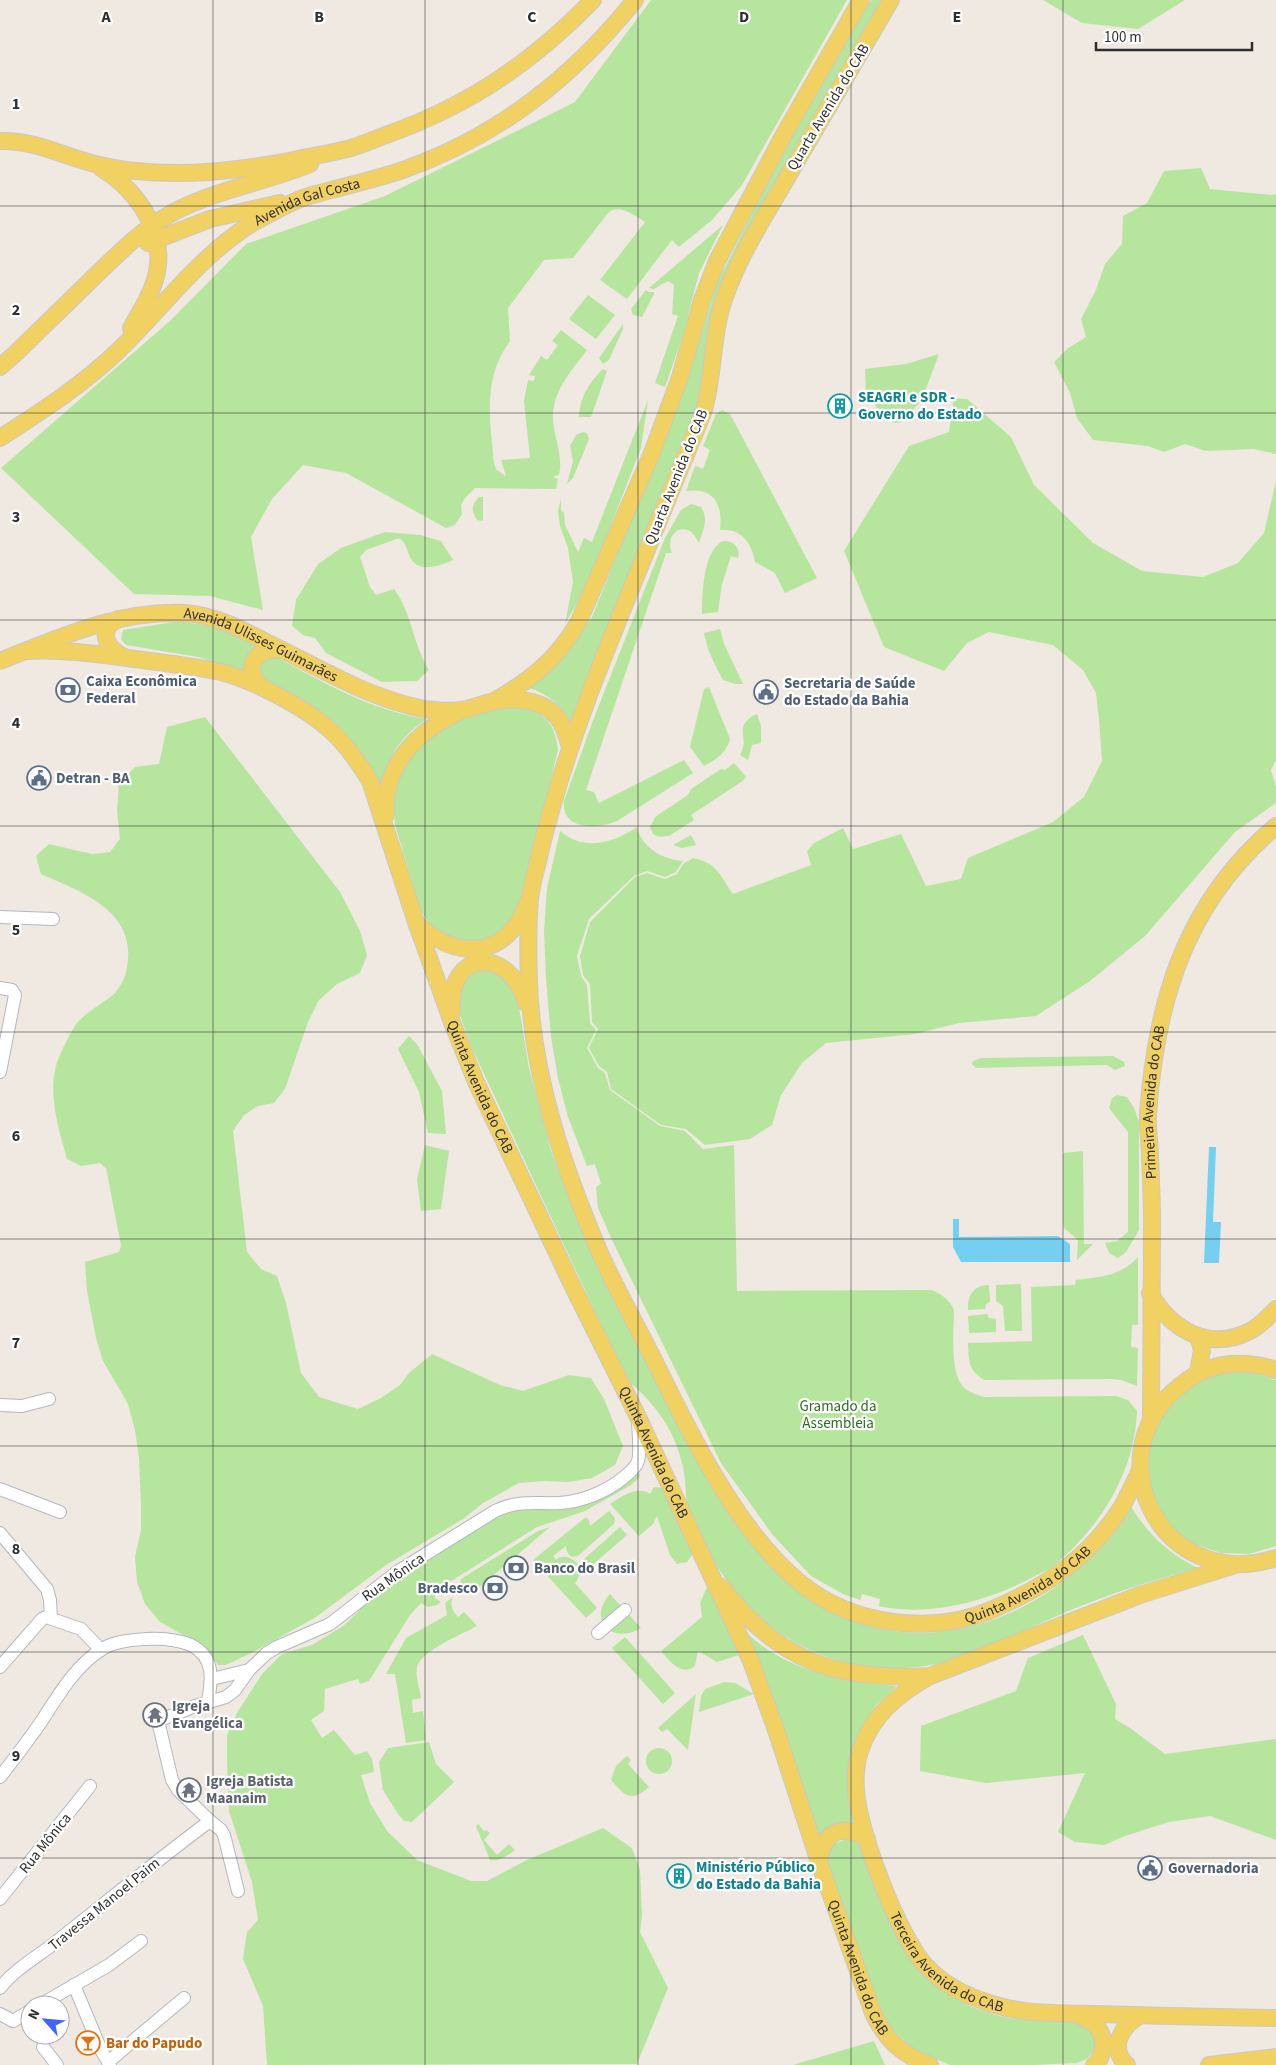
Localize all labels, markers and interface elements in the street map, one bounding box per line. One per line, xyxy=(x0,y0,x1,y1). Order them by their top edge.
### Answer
text: A xyxy=(100,6,111,28)
text: B xyxy=(314,6,324,28)
text: C xyxy=(527,6,537,28)
text: D xyxy=(739,6,749,28)
text: E xyxy=(953,6,961,28)
scale bar xyxy=(1096,20,1252,52)
text: 100 m xyxy=(1104,27,1142,48)
street label: Quarta Avenida do CAB xyxy=(782,40,875,175)
text: 1 xyxy=(12,93,20,115)
street label: Avenida Gal Costa xyxy=(250,173,362,231)
text: 2 xyxy=(12,299,20,321)
place label: SEAGRI e SDR - Governo do Estado xyxy=(858,387,982,425)
building icon: SEAGRI e SDR - Governo do Estado xyxy=(827,393,853,419)
street label: Quarta Avenida do CAB xyxy=(640,406,713,548)
text: 3 xyxy=(12,506,20,528)
street label: Avenida Ulisses Guimarães xyxy=(183,603,341,688)
place label: Caixa Econômica Federal xyxy=(86,671,197,709)
place label: Secretaria de Saúde do Estado da Bahia xyxy=(784,673,916,711)
bank icon: Caixa Econômica Federal xyxy=(55,677,81,703)
public building icon: Secretaria de Saúde do Estado da Bahia xyxy=(753,679,779,705)
text: 4 xyxy=(12,712,21,734)
public building icon: Detran - BA xyxy=(26,765,52,791)
place label: Detran - BA xyxy=(56,768,130,789)
text: 5 xyxy=(12,919,20,941)
street label: Quinta Avenida do CAB xyxy=(441,1017,518,1157)
street label: Primeira Avenida do CAB xyxy=(1138,1023,1171,1180)
text: 6 xyxy=(12,1125,20,1147)
text: 7 xyxy=(12,1332,20,1354)
street label: Quinta Avenida do CAB xyxy=(613,1383,694,1522)
park label: Gramado da Assembleia xyxy=(799,1396,877,1434)
text: 8 xyxy=(12,1538,20,1560)
street label: Quinta Avenida do CAB xyxy=(962,1541,1096,1629)
street label: Rua Mônica xyxy=(358,1548,429,1607)
bank icon: Banco do Brasil xyxy=(503,1555,529,1581)
place label: Banco do Brasil xyxy=(534,1558,636,1579)
bank icon: Bradesco xyxy=(482,1575,508,1601)
place label: Bradesco xyxy=(418,1578,478,1599)
place label: Igreja Evangélica xyxy=(172,1696,243,1734)
temple icon: Igreja Evangélica xyxy=(142,1702,168,1728)
text: 9 xyxy=(12,1745,20,1767)
place label: Igreja Batista Maanaim xyxy=(206,1771,294,1809)
temple icon: Igreja Batista Maanaim xyxy=(176,1777,202,1803)
street label: Rua Mônica xyxy=(14,1809,76,1878)
street label: Travessa Manoel Paim xyxy=(44,1853,165,1956)
public building icon: Governadoria xyxy=(1137,1855,1163,1881)
place label: Ministério Público do Estado da Bahia xyxy=(696,1857,821,1895)
place label: Governadoria xyxy=(1168,1858,1259,1879)
building icon: Ministério Público do Estado da Bahia xyxy=(666,1863,692,1889)
street label: Quinta Avenida do CAB xyxy=(822,1897,894,2040)
street label: Terceira Avenida do CAB xyxy=(884,1908,1006,2018)
north arrow xyxy=(20,1995,70,2045)
text: N xyxy=(23,2006,45,2023)
bar icon: Bar do Papudo xyxy=(75,2030,101,2056)
place label: Bar do Papudo xyxy=(106,2033,202,2054)

